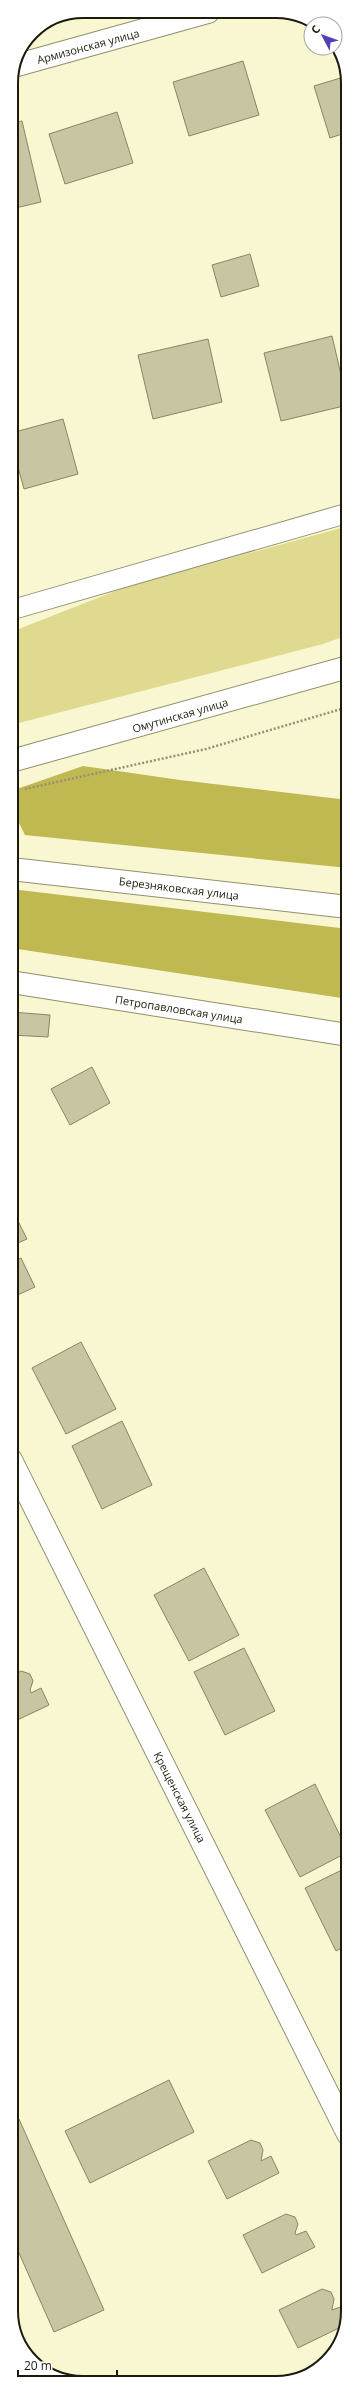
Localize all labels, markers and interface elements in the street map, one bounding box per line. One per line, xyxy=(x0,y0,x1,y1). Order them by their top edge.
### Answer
north arrow xyxy=(303,16,343,56)
text: С xyxy=(307,22,323,37)
street label: Армизонская улица xyxy=(35,25,141,67)
street label: Омутинская улица xyxy=(130,694,230,736)
street label: Березняковская улица xyxy=(118,873,240,903)
street label: Петропавловская улица xyxy=(114,992,244,1026)
street label: Крещенская улица xyxy=(151,1749,209,1845)
scale bar xyxy=(18,2352,117,2378)
text: 20 m xyxy=(24,2357,52,2374)

